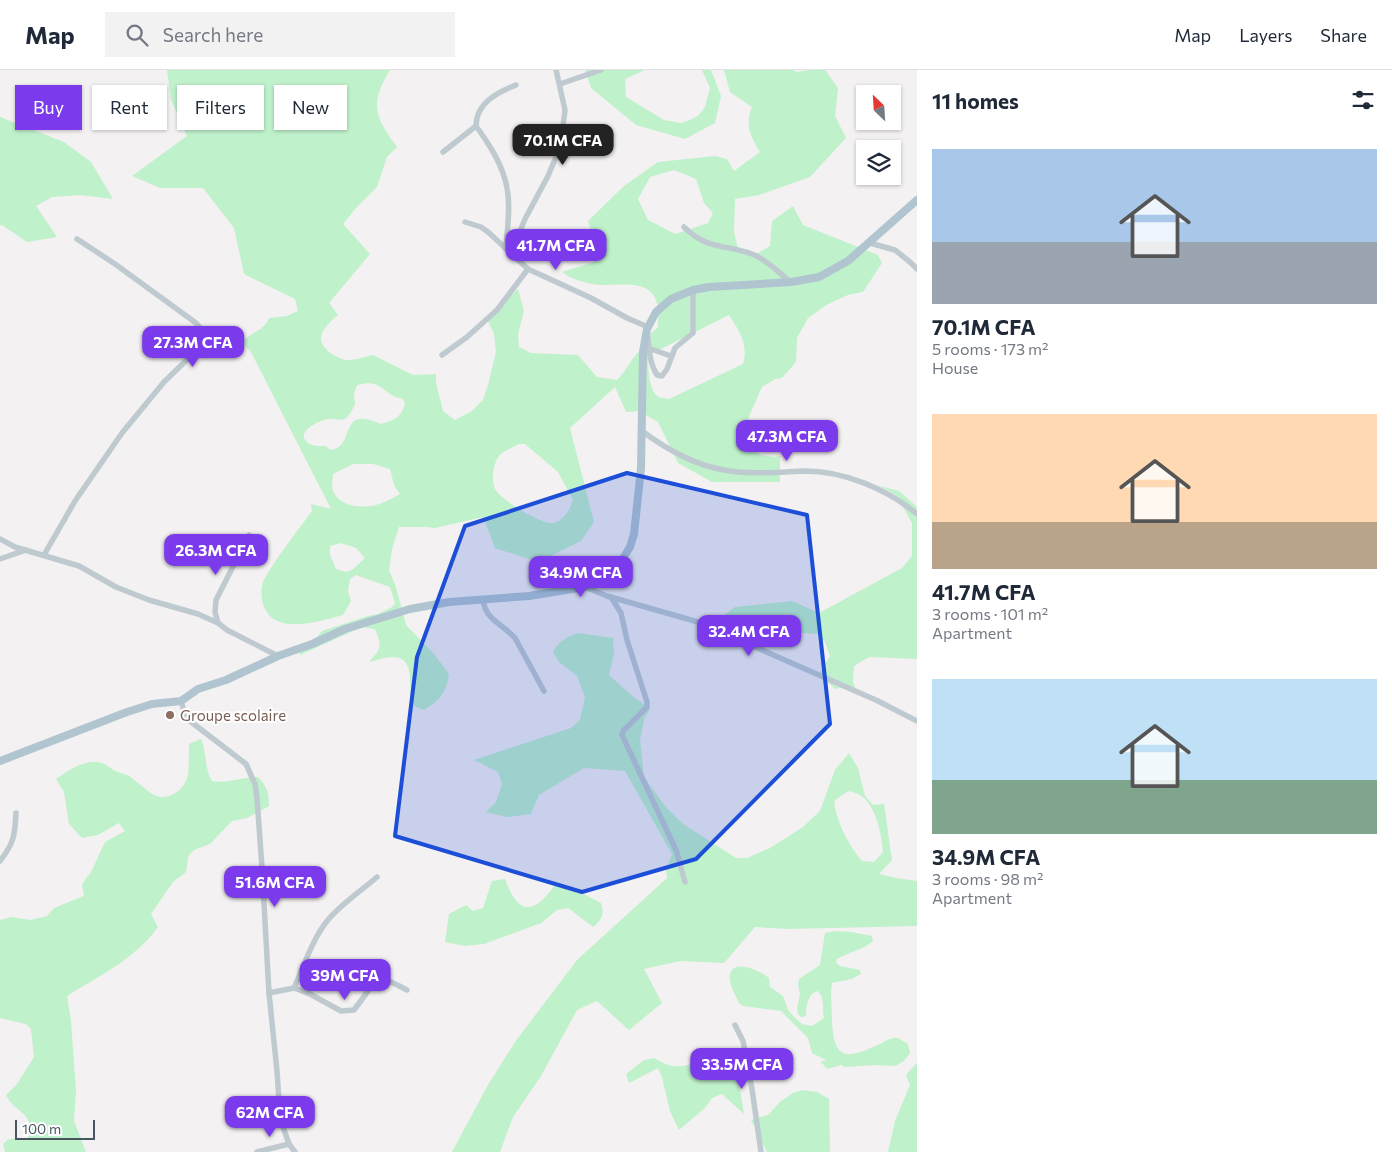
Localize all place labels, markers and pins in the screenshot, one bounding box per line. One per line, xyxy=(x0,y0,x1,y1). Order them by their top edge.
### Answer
pin: 70.1M CFA xyxy=(506,124,620,166)
pin: 41.7M CFA xyxy=(499,228,613,271)
pin: 27.3M CFA xyxy=(136,326,250,368)
pin: 47.3M CFA xyxy=(730,420,844,462)
pin: 26.3M CFA xyxy=(159,534,273,576)
pin: 34.9M CFA xyxy=(524,556,638,598)
pin: 32.4M CFA xyxy=(692,614,806,657)
place label: Groupe scolaire xyxy=(180,706,286,724)
marker: Groupe scolaire xyxy=(164,709,176,721)
pin: 51.6M CFA xyxy=(218,866,332,908)
pin: 39M CFA xyxy=(299,958,391,1001)
pin: 33.5M CFA xyxy=(685,1048,799,1090)
pin: 62M CFA xyxy=(224,1096,316,1138)

